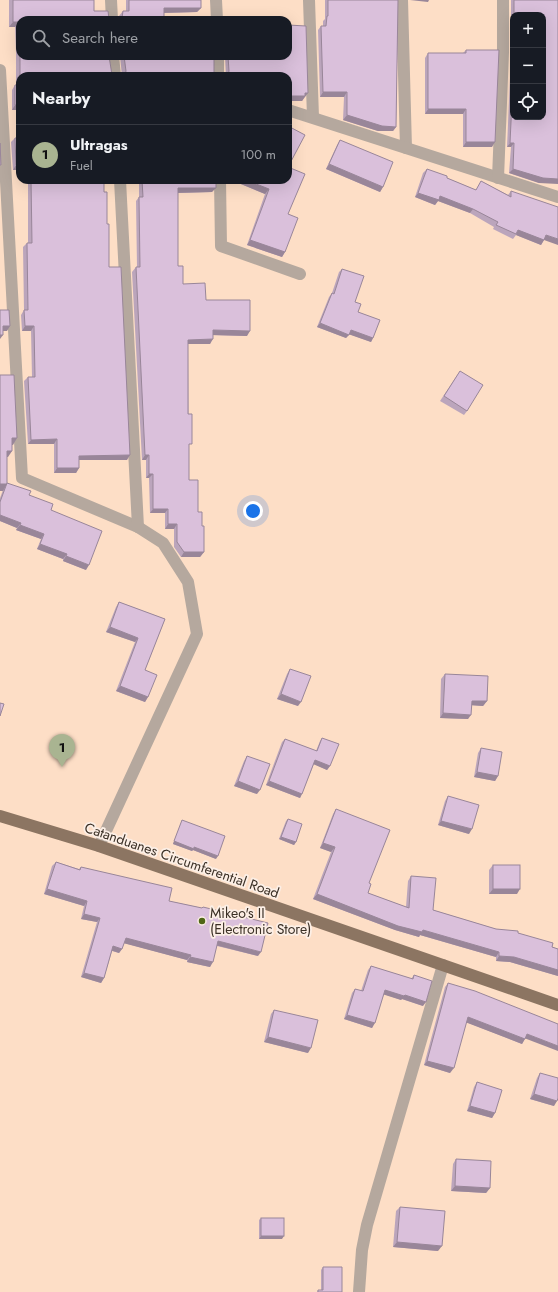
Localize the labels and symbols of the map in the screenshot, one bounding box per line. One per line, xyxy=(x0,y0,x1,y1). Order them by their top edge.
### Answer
your location xyxy=(243,501,263,521)
pin: 1 xyxy=(49,734,75,767)
street label: Catanduanes Circumferential Road xyxy=(82,817,282,903)
place label: Mikeo's II (Electronic Store) xyxy=(210,903,311,939)
marker: Mikeo's II (Electronic Store) xyxy=(197,916,207,926)

